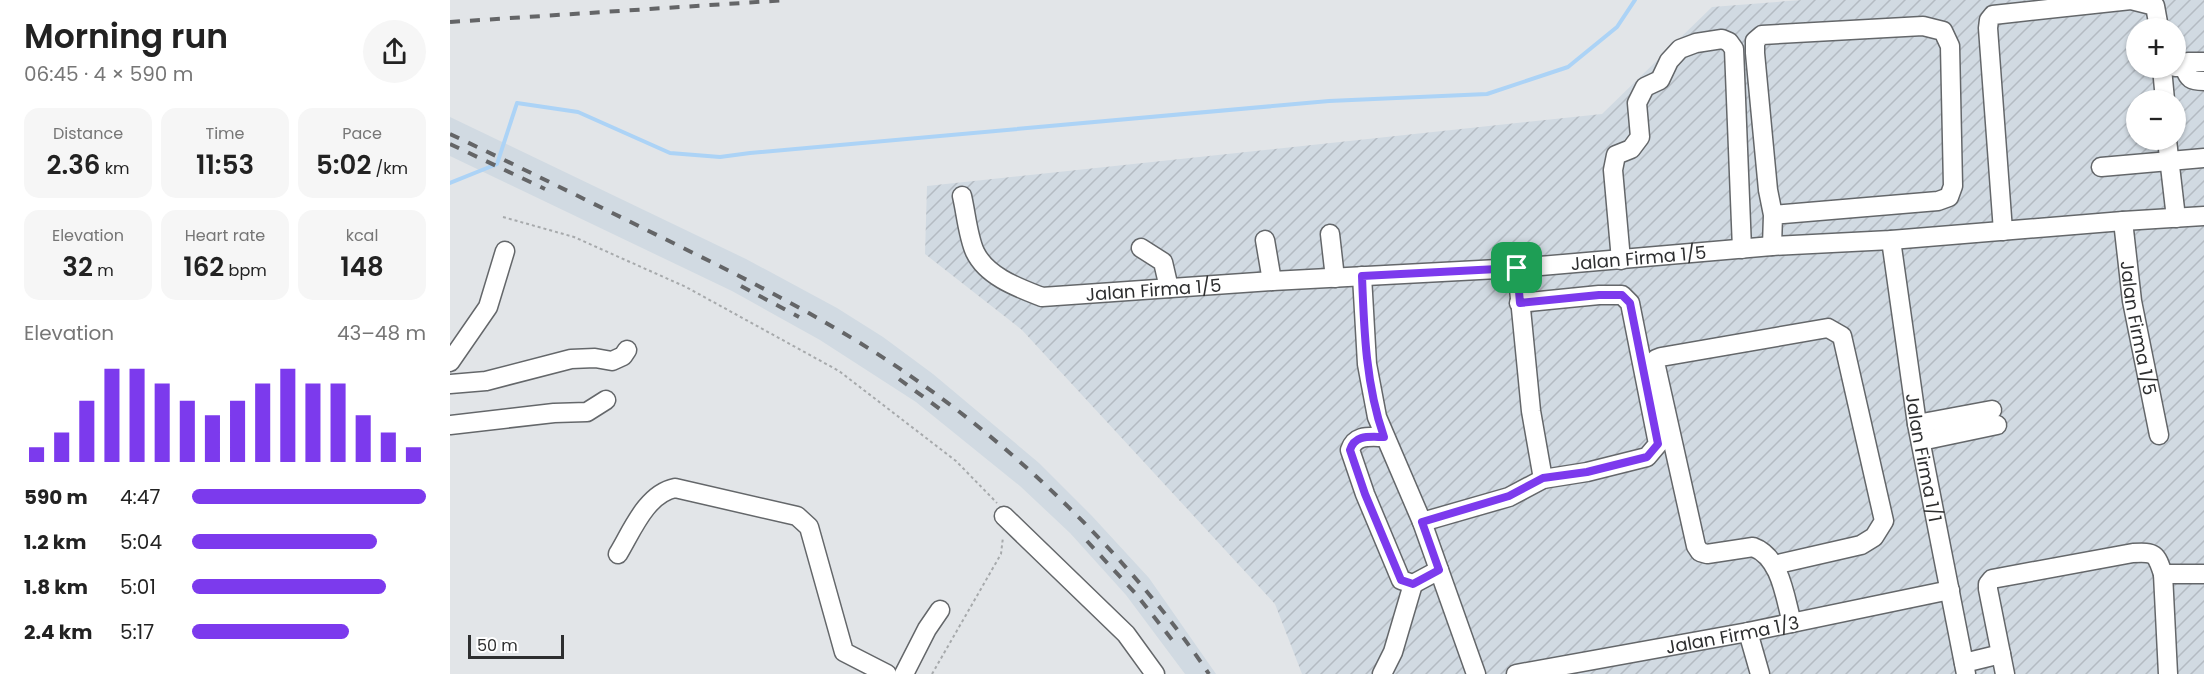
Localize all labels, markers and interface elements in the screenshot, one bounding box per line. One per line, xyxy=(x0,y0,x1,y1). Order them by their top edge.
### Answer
text: Morning run xyxy=(24,13,228,60)
map controls xyxy=(2126,18,2186,150)
button: + xyxy=(2126,18,2186,78)
button: share xyxy=(363,20,426,83)
text: 06:45 · 4 × 590 m xyxy=(24,60,193,88)
button: − xyxy=(2126,90,2186,150)
text: Distance xyxy=(53,122,123,145)
text: Time xyxy=(206,122,245,145)
text: Pace xyxy=(342,122,382,145)
text: 2.36 xyxy=(47,147,100,183)
text: 11:53 xyxy=(196,147,254,183)
text: 5:02 xyxy=(316,147,371,183)
text: km xyxy=(100,157,129,180)
text: /km xyxy=(371,157,408,180)
text: Elevation xyxy=(52,224,124,247)
text: Heart rate xyxy=(185,224,265,247)
text: kcal xyxy=(346,224,378,247)
street label: Jalan Firma 1/5 xyxy=(1570,239,1707,276)
pin xyxy=(1491,242,1542,293)
text: 32 xyxy=(62,249,93,285)
text: 162 xyxy=(183,249,224,285)
text: 148 xyxy=(340,249,384,285)
icon: arrive xyxy=(1500,251,1533,284)
text: m xyxy=(93,259,114,282)
text: bpm xyxy=(224,259,267,282)
street label: Jalan Firma 1/5 xyxy=(2115,259,2163,397)
street label: Jalan Firma 1/5 xyxy=(1085,272,1222,306)
text: Elevation xyxy=(24,319,114,347)
text: 43–48 m xyxy=(337,319,426,347)
street label: Jalan Firma 1/1 xyxy=(1900,391,1948,524)
text: 590 m xyxy=(24,483,88,511)
text: 4:47 xyxy=(120,483,160,511)
text: 1.2 km xyxy=(24,528,86,556)
text: 5:04 xyxy=(120,528,162,556)
text: 1.8 km xyxy=(24,573,88,601)
text: 5:01 xyxy=(120,573,156,601)
street label: Jalan Firma 1/3 xyxy=(1664,609,1801,659)
text: 2.4 km xyxy=(24,618,92,646)
text: 5:17 xyxy=(120,618,154,646)
scale bar xyxy=(468,632,564,660)
text: 50 m xyxy=(477,634,518,657)

